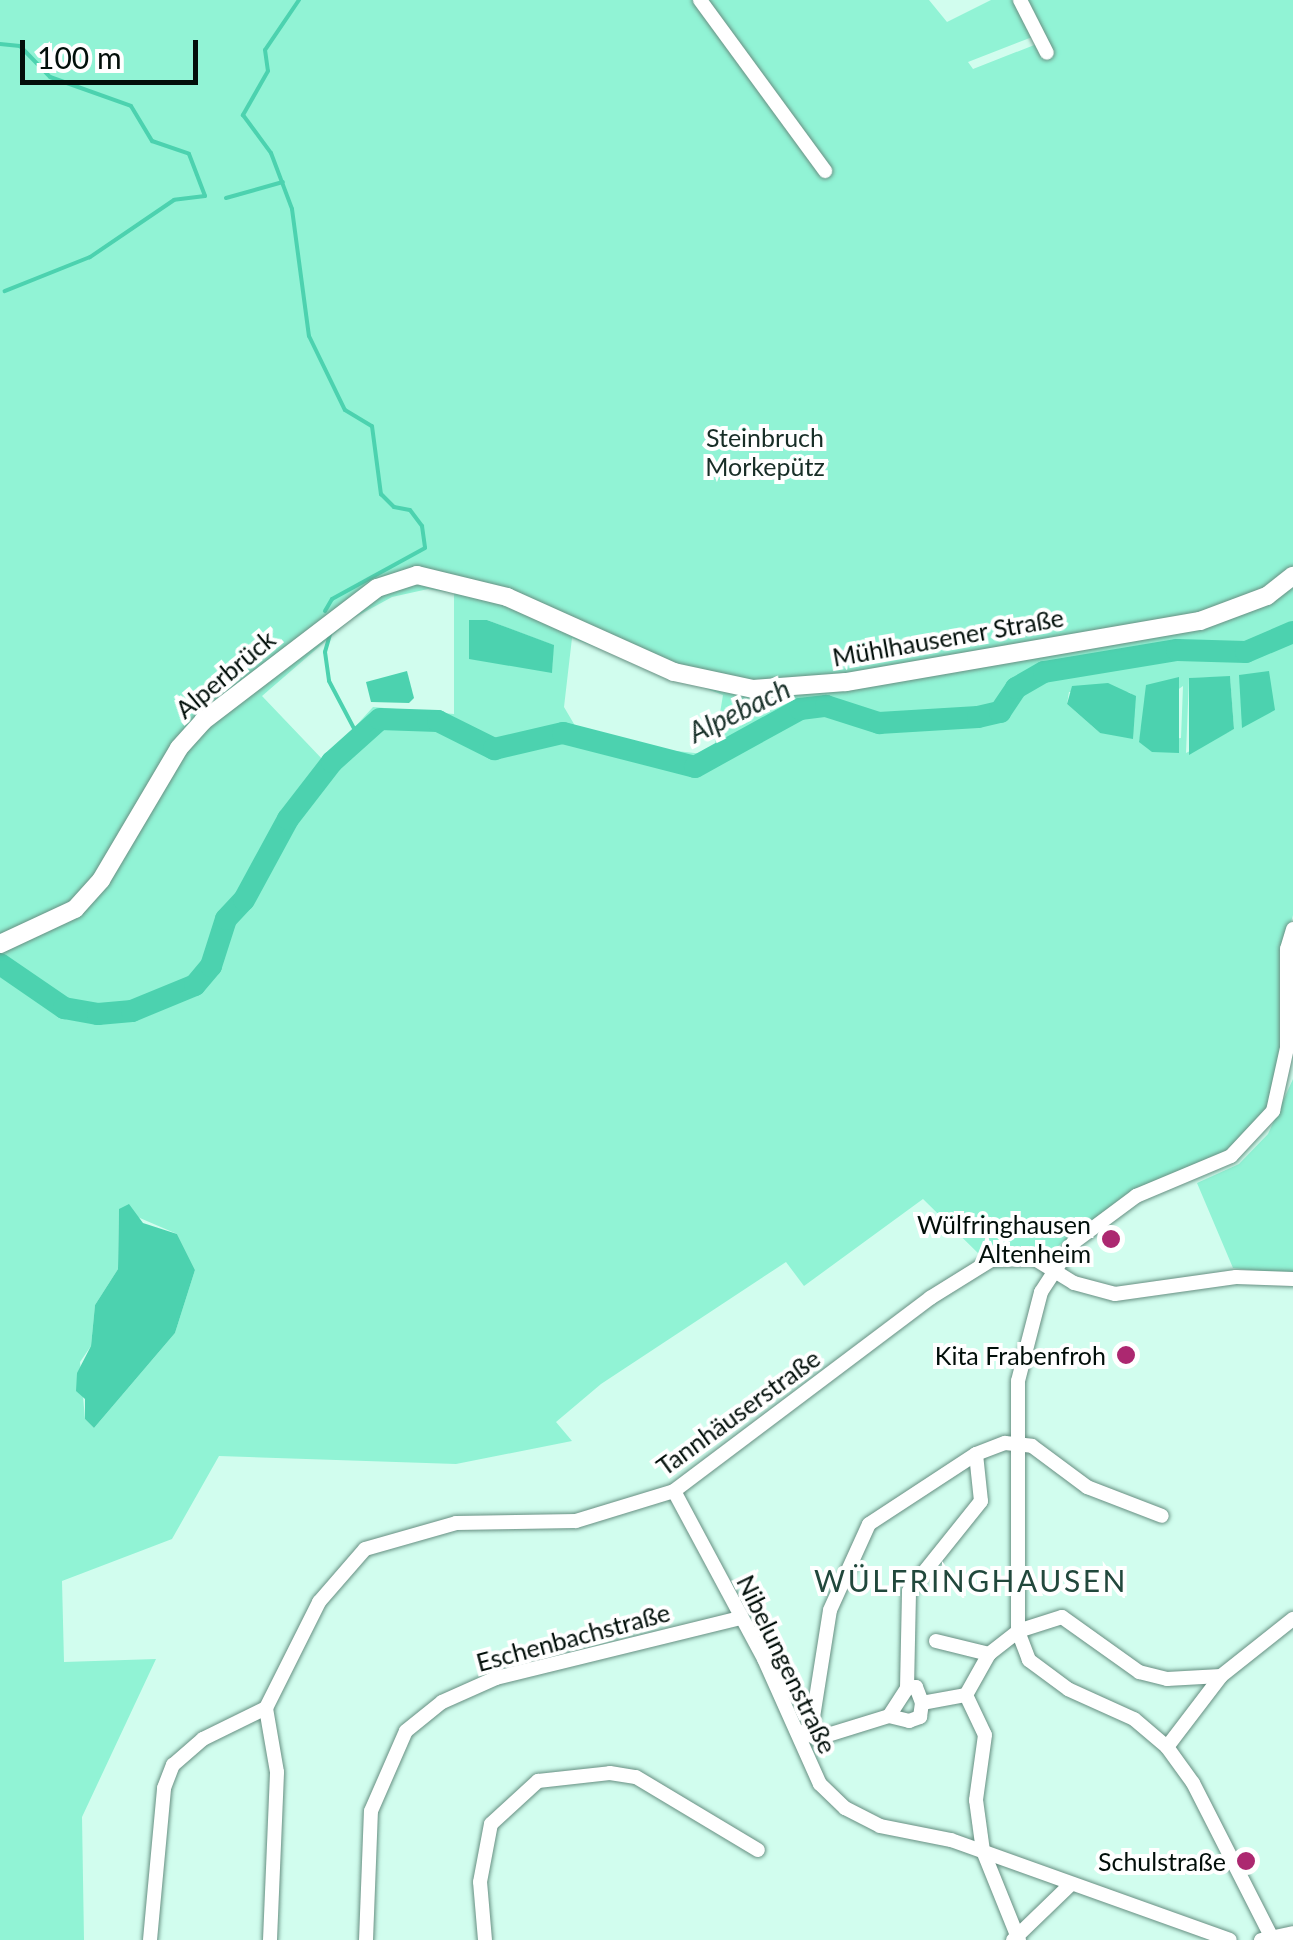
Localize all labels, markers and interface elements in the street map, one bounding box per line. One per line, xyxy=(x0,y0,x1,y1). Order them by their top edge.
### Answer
scale bar xyxy=(25,20,202,82)
text: 100 m xyxy=(37,39,122,75)
park label: Steinbruch Morkepütz xyxy=(705,423,825,482)
street label: Mühlhausener Straße xyxy=(830,602,1066,672)
street label: Alperbrück xyxy=(169,624,281,724)
water label: Alpebach xyxy=(683,671,795,749)
place label: Wülfringhausen Altenheim xyxy=(917,1210,1091,1269)
marker: Wülfringhausen Altenheim xyxy=(1100,1228,1122,1250)
place label: Kita Frabenfroh xyxy=(935,1340,1106,1370)
street label: Tannhäuserstraße xyxy=(651,1343,825,1481)
marker: Kita Frabenfroh xyxy=(1115,1344,1137,1366)
district label: WÜLFRINGHAUSEN xyxy=(814,1562,1128,1598)
street label: Nibelungenstraße xyxy=(731,1570,843,1758)
street label: Eschenbachstraße xyxy=(473,1597,673,1677)
place label: Schulstraße xyxy=(1098,1846,1226,1876)
marker: Schulstraße xyxy=(1235,1850,1257,1872)

